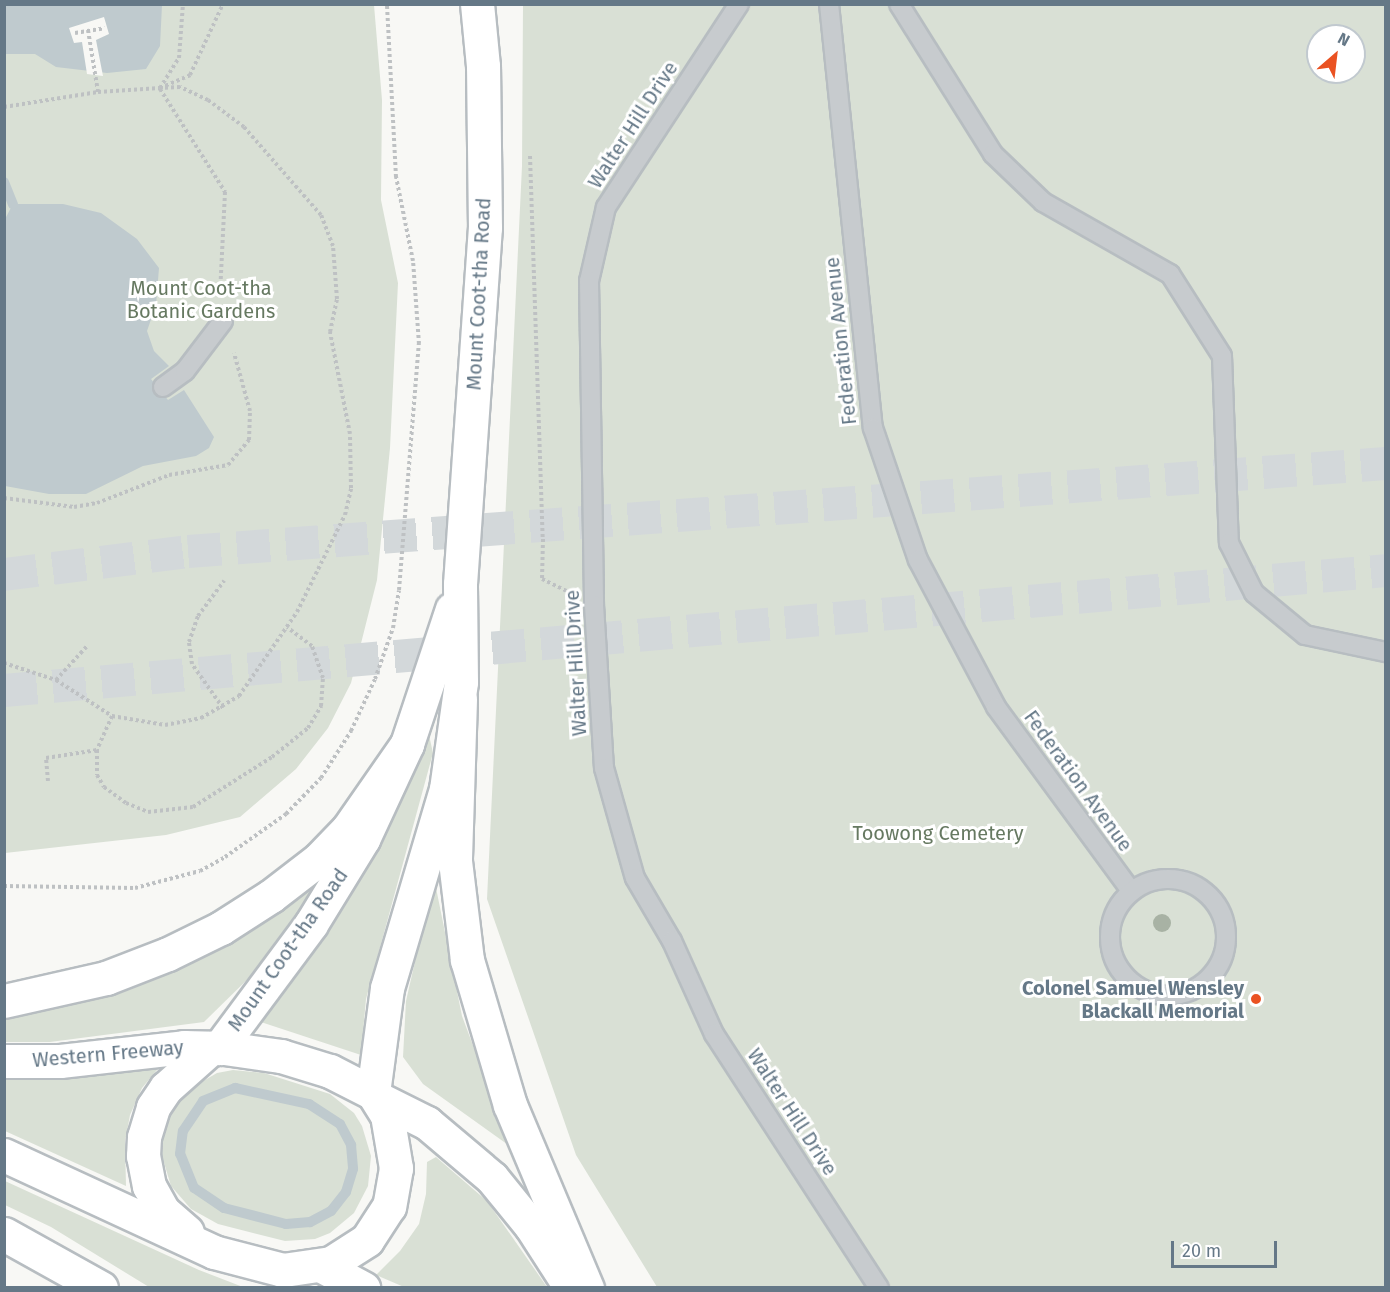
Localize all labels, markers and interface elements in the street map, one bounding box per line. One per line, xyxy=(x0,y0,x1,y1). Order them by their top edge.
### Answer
north arrow xyxy=(1306,24,1366,84)
text: N xyxy=(1335,29,1353,50)
street label: Walter Hill Drive xyxy=(583,57,683,193)
street label: Mount Coot-tha Road xyxy=(462,197,496,391)
street label: Federation Avenue xyxy=(820,256,862,426)
park label: Mount Coot-tha Botanic Gardens xyxy=(127,277,275,324)
street label: Walter Hill Drive xyxy=(560,589,592,737)
street label: Federation Avenue xyxy=(1019,706,1137,856)
park label: Toowong Cemetery xyxy=(852,821,1024,845)
street label: Mount Coot-tha Road xyxy=(223,864,353,1036)
place label: Colonel Samuel Wensley Blackall Memorial xyxy=(1022,976,1244,1023)
marker: Colonel Samuel Wensley Blackall Memorial xyxy=(1249,992,1263,1006)
street label: Western Freeway xyxy=(31,1035,185,1073)
street label: Walter Hill Drive xyxy=(742,1044,842,1180)
scale bar xyxy=(1174,1229,1280,1267)
text: 20 m xyxy=(1182,1240,1221,1262)

